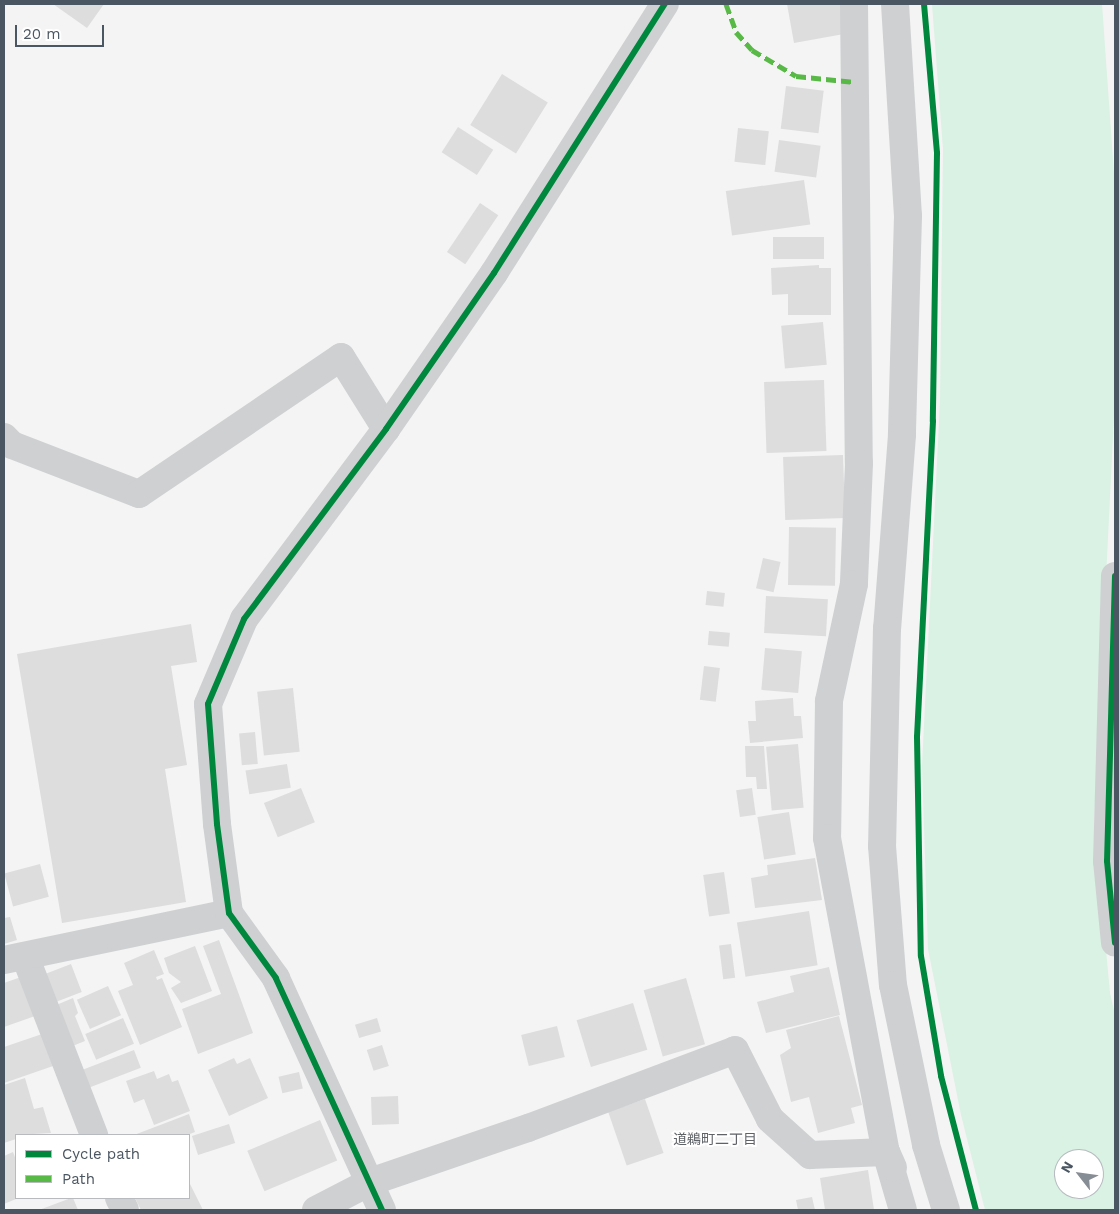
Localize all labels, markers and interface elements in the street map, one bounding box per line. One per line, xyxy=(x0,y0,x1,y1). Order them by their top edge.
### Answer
scale bar xyxy=(18,15,106,47)
text: 20 m xyxy=(23,25,61,43)
district label: 道鵜町二丁目 xyxy=(673,1131,757,1147)
legend xyxy=(15,1134,190,1199)
text: Cycle path xyxy=(62,1145,140,1163)
north arrow xyxy=(1054,1149,1104,1199)
text: N xyxy=(1057,1159,1076,1175)
text: Path xyxy=(62,1170,95,1188)

